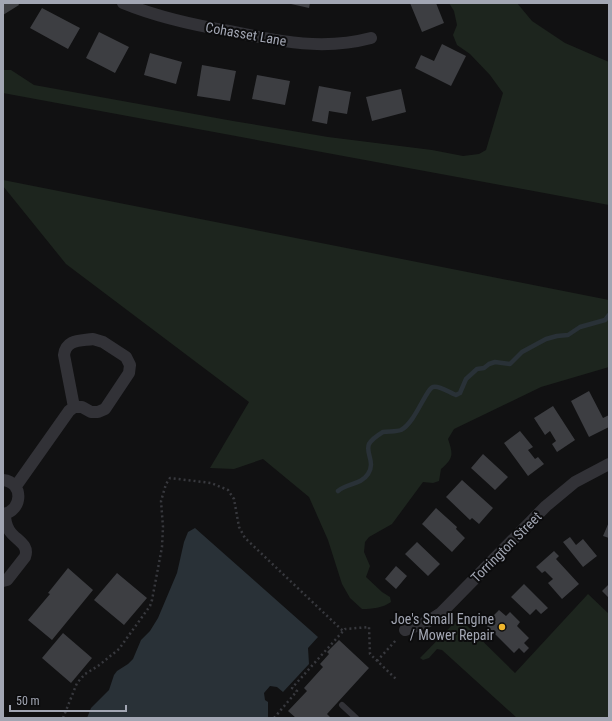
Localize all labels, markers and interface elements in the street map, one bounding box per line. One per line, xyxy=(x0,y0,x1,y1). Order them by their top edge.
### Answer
street label: Cohasset Lane xyxy=(204,19,288,49)
street label: Torrington Street xyxy=(467,508,545,586)
place label: Joe's Small Engine / Mower Repair xyxy=(391,611,494,643)
marker: Joe's Small Engine / Mower Repair xyxy=(497,622,507,632)
scale bar xyxy=(10,687,126,713)
text: 50 m xyxy=(16,694,40,708)

